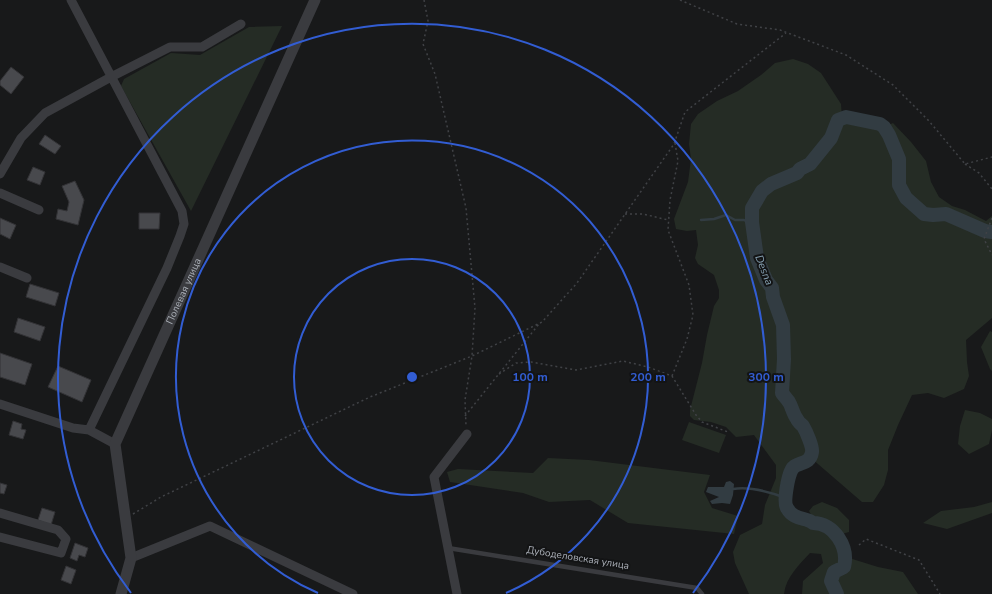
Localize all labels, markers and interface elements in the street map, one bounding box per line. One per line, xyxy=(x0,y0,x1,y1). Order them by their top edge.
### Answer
water label: Desna xyxy=(751,253,777,288)
street label: Полевая улица xyxy=(163,256,205,327)
text: 100 m xyxy=(512,369,548,385)
text: 200 m xyxy=(630,369,666,385)
text: 300 m xyxy=(748,369,784,385)
centre of rings xyxy=(405,370,419,384)
street label: Дубоделовская улица xyxy=(526,543,630,573)

